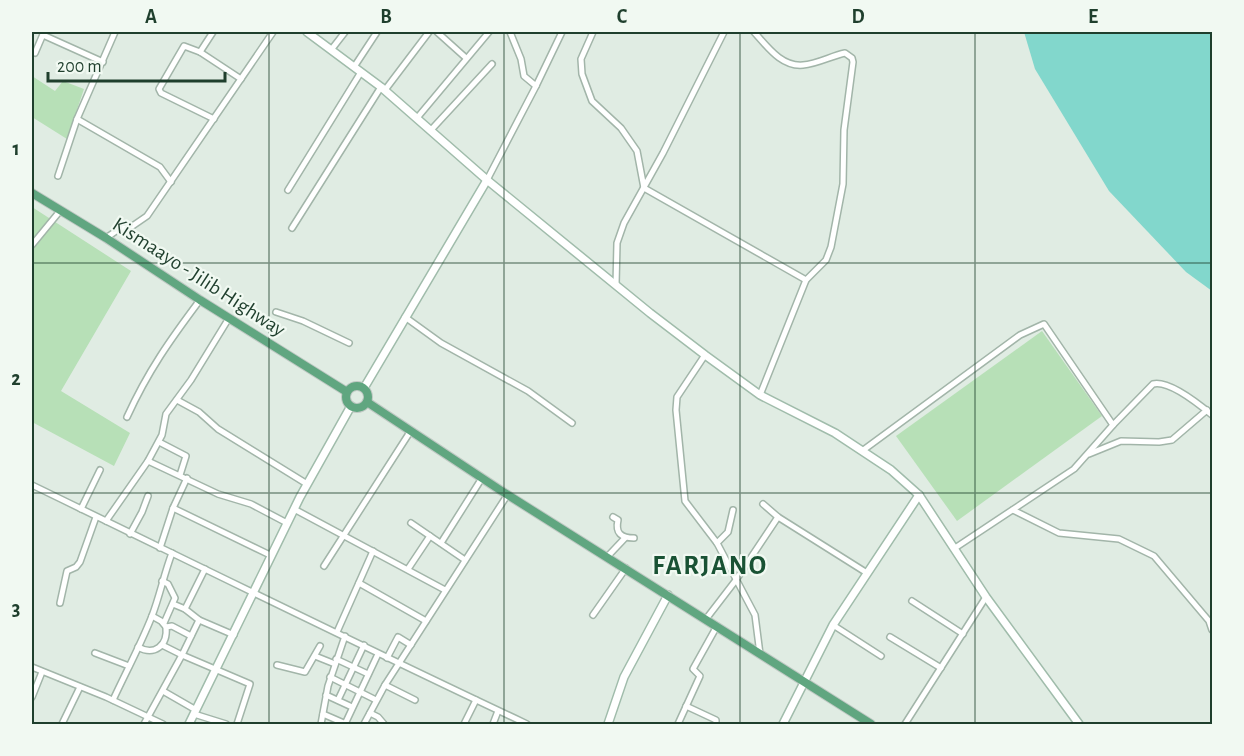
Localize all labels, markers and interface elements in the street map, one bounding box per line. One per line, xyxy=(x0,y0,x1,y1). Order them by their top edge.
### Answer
text: A xyxy=(145,7,157,27)
text: B xyxy=(380,7,392,27)
text: C xyxy=(617,7,628,27)
text: D xyxy=(851,7,865,27)
text: E xyxy=(1088,7,1098,27)
scale bar xyxy=(48,45,225,83)
text: 200 m xyxy=(57,58,102,76)
text: 1 xyxy=(12,139,20,159)
street label: Kismaayo - Jilib Highway xyxy=(109,213,289,341)
text: 2 xyxy=(11,369,21,389)
district label: FARJANO xyxy=(652,552,768,579)
text: 3 xyxy=(12,599,20,619)

